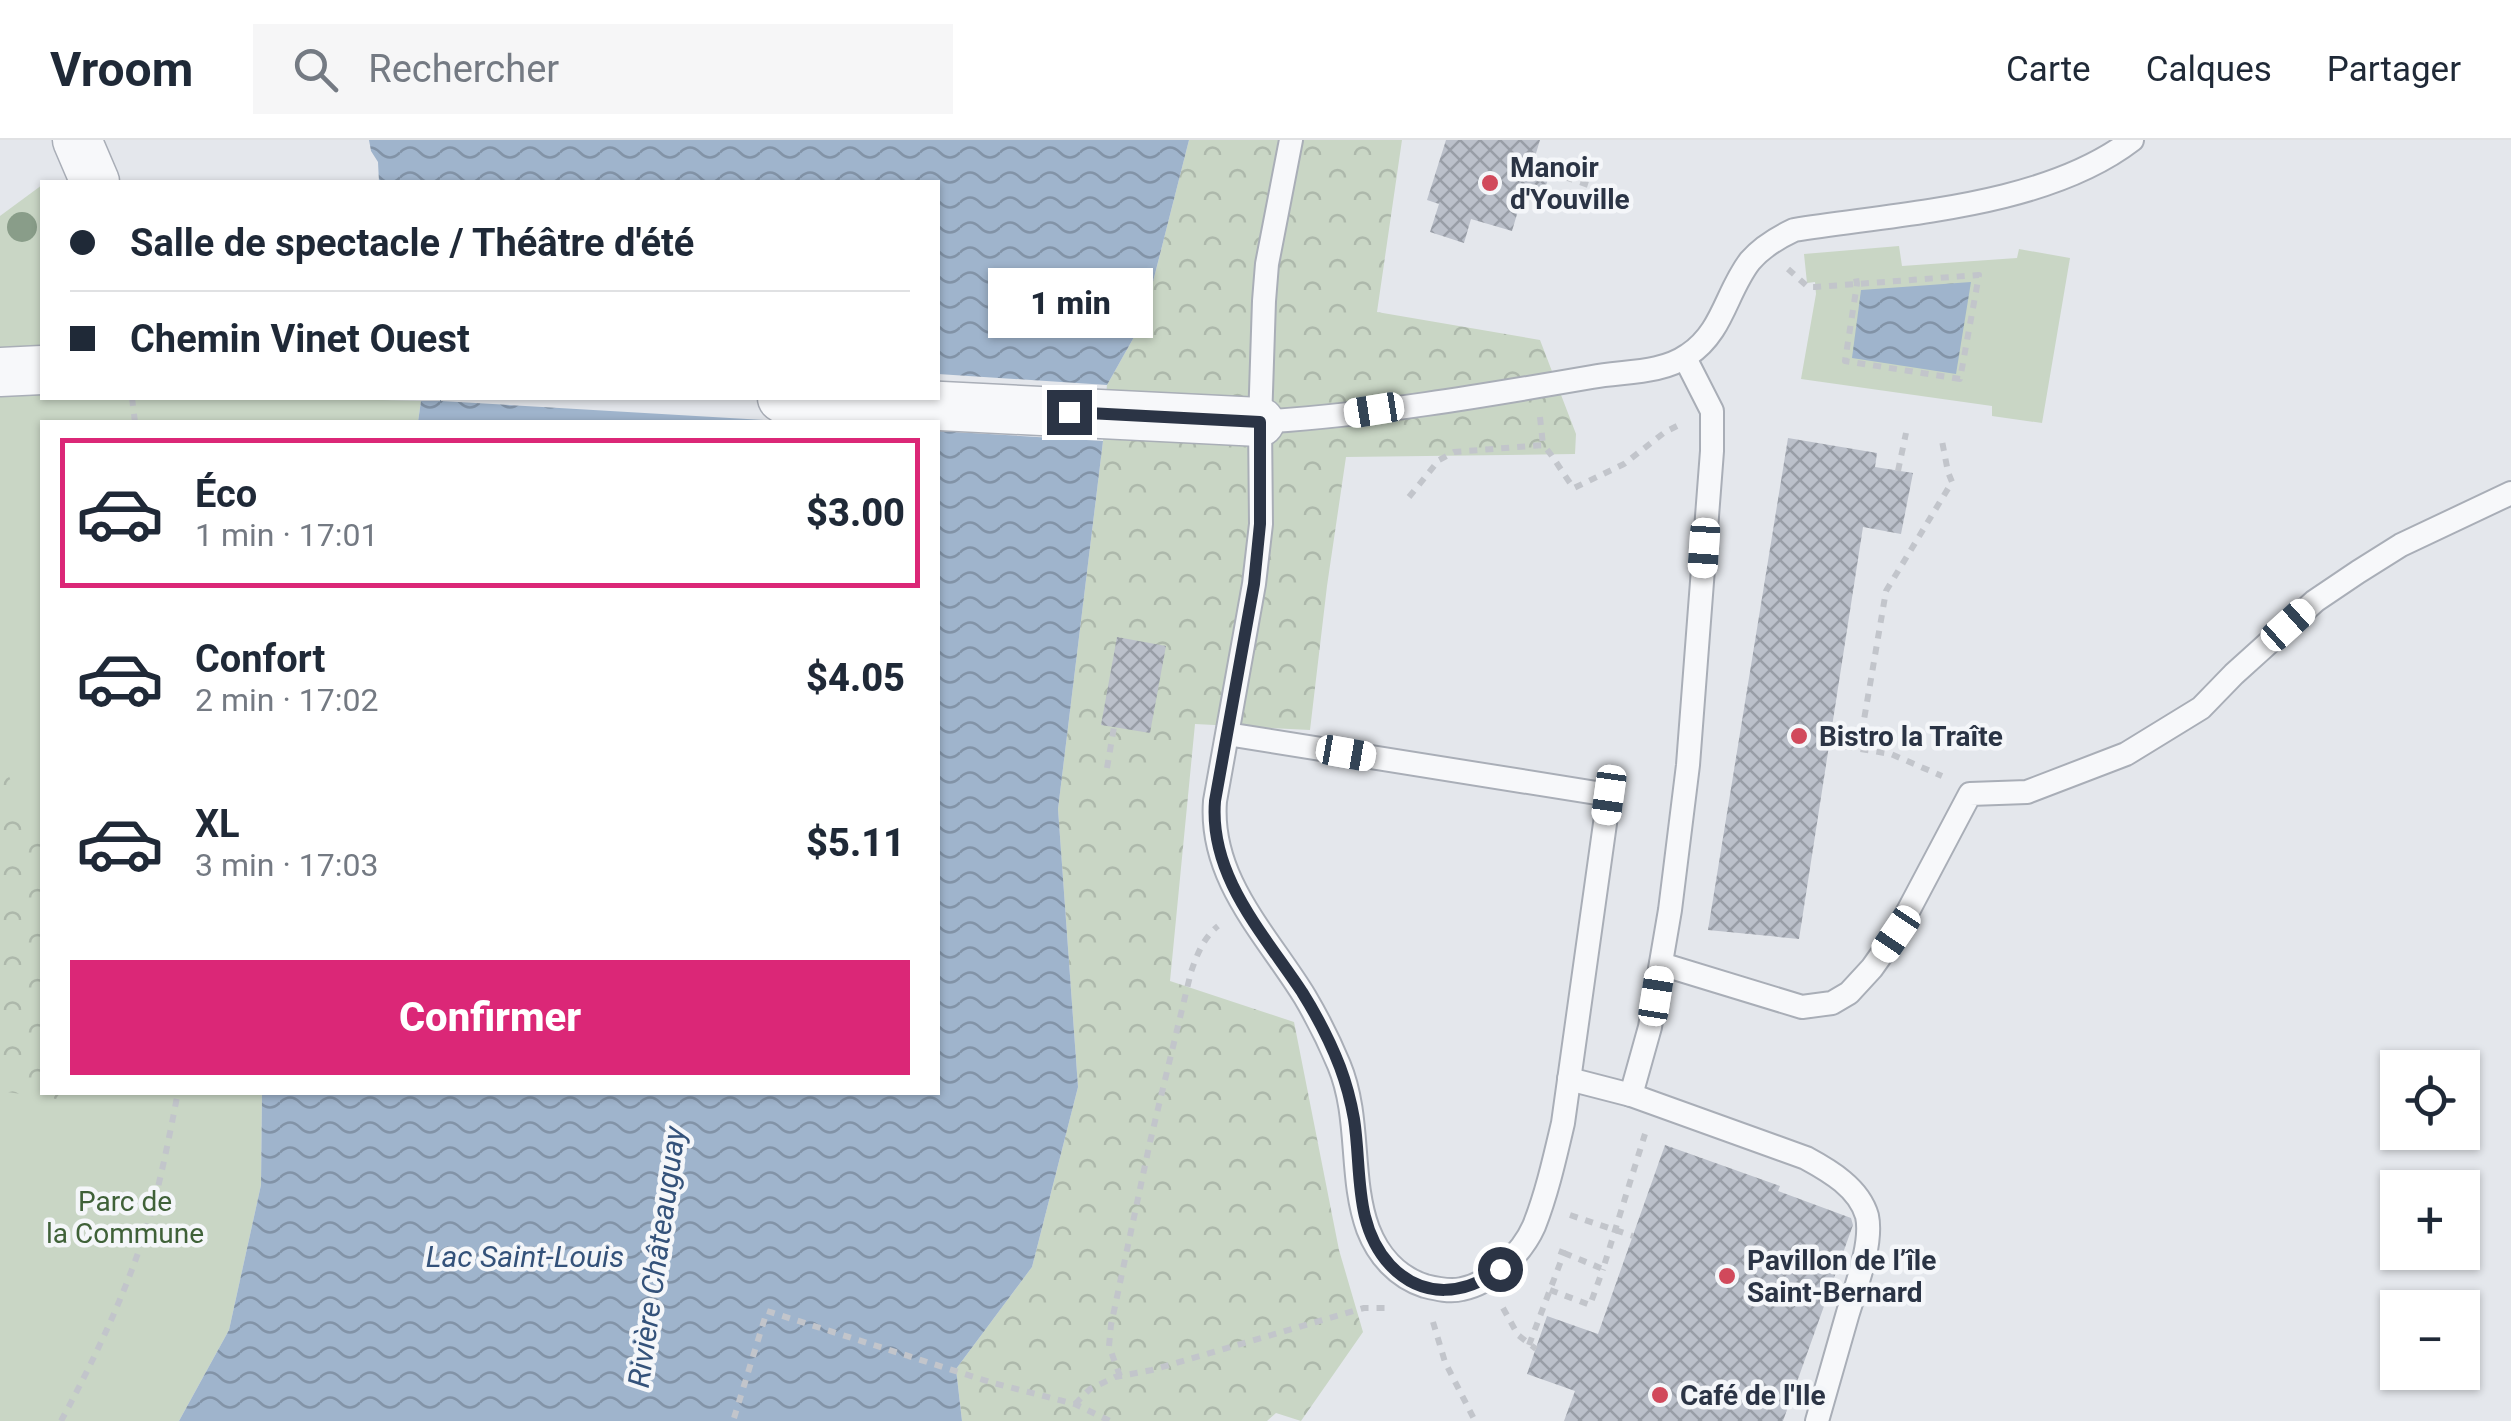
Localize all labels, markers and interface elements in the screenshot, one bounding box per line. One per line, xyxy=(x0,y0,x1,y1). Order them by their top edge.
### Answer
search box xyxy=(253,24,953,114)
text: Vroom xyxy=(50,41,193,98)
icon: search xyxy=(288,42,343,97)
text: Rechercher xyxy=(368,47,559,91)
text: Carte xyxy=(2006,49,2091,90)
text: Calques xyxy=(2146,49,2272,90)
text: Partager xyxy=(2327,49,2461,90)
place label: Manoir d'Youville xyxy=(1510,151,1630,216)
marker: Manoir d'Youville xyxy=(1479,172,1501,194)
text: Salle de spectacle / Théâtre d'été xyxy=(130,221,694,265)
callout: 1 min xyxy=(986,267,1152,337)
text: 1 min xyxy=(1030,284,1111,322)
text: Chemin Vinet Ouest xyxy=(130,317,470,361)
route end xyxy=(1047,390,1092,435)
car xyxy=(1342,390,1406,430)
icon: car xyxy=(75,468,165,558)
text: Éco xyxy=(195,472,257,516)
text: $3.00 xyxy=(806,491,905,535)
text: 1 min · 17:01 xyxy=(195,516,378,554)
car xyxy=(1687,517,1721,579)
car xyxy=(2256,594,2320,656)
icon: car xyxy=(75,633,165,723)
text: Confort xyxy=(195,637,325,681)
text: $4.05 xyxy=(806,656,905,700)
text: 2 min · 17:02 xyxy=(195,681,378,719)
place label: Bistro la Traîte xyxy=(1819,720,2003,753)
marker: Bistro la Traîte xyxy=(1788,725,1810,747)
car xyxy=(1314,733,1378,773)
car xyxy=(1590,763,1628,827)
icon: car xyxy=(75,798,165,888)
text: XL xyxy=(195,802,240,846)
text: $5.11 xyxy=(806,821,905,865)
text: 3 min · 17:03 xyxy=(195,846,378,884)
car xyxy=(1867,901,1925,967)
button: Confirmer xyxy=(70,960,910,1075)
car xyxy=(1636,964,1676,1028)
map controls xyxy=(2380,1050,2480,1390)
button: locate xyxy=(2380,1050,2480,1150)
water label: Rivière Châteauguay xyxy=(621,1123,692,1390)
button: + xyxy=(2380,1170,2480,1270)
park label: Parc de la Commune xyxy=(46,1185,204,1250)
water label: Lac Saint-Louis xyxy=(426,1239,624,1274)
place label: Pavillon de l’île Saint-Bernard xyxy=(1747,1244,1936,1309)
route start xyxy=(1478,1247,1523,1292)
marker: Pavillon de l’île Saint-Bernard xyxy=(1716,1265,1738,1287)
button: − xyxy=(2380,1290,2480,1390)
place label: Café de l'Ile xyxy=(1680,1379,1826,1412)
marker: Café de l'Ile xyxy=(1649,1384,1671,1406)

